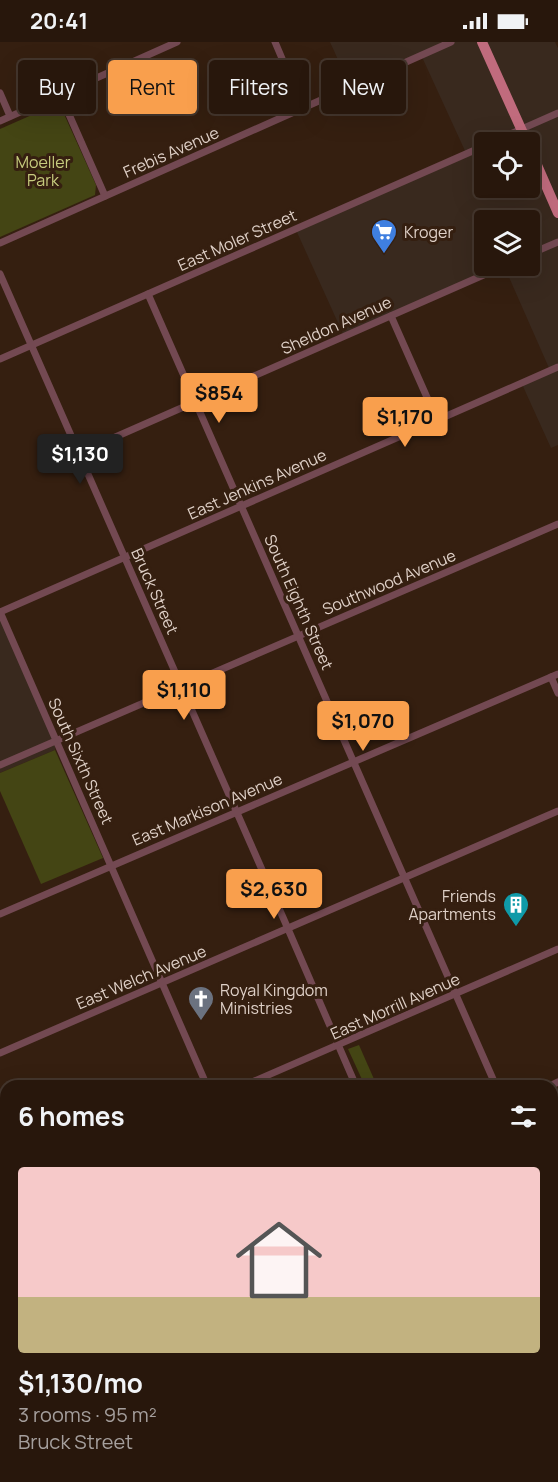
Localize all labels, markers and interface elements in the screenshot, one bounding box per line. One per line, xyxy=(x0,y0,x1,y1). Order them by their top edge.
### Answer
text: 20:41 xyxy=(30,6,88,36)
chip: Buy xyxy=(18,60,96,114)
chip: Rent xyxy=(108,60,197,114)
chip: Filters xyxy=(209,60,309,114)
chip: New xyxy=(321,60,406,114)
street label: Frebis Avenue xyxy=(120,121,222,183)
map controls xyxy=(474,132,540,276)
button: locate xyxy=(474,132,540,198)
park label: Moeller Park xyxy=(16,151,71,191)
street label: East Moler Street xyxy=(174,204,300,276)
button: layers xyxy=(474,210,540,276)
supermarket icon: Kroger xyxy=(369,217,399,255)
place label: Kroger xyxy=(404,221,453,243)
street label: Sheldon Avenue xyxy=(277,291,395,359)
pin: $854 xyxy=(183,373,255,424)
text: $854 xyxy=(195,379,243,406)
pin: $1,170 xyxy=(356,397,454,448)
text: $1,170 xyxy=(377,403,433,430)
pin: $1,130 xyxy=(31,434,129,485)
text: $1,130 xyxy=(51,440,109,467)
street label: East Jenkins Avenue xyxy=(184,444,330,524)
street label: South Eighth Street xyxy=(259,531,339,673)
street label: Bruck Street xyxy=(126,544,184,638)
street label: Southwood Avenue xyxy=(319,544,459,620)
pin: $1,110 xyxy=(135,670,233,721)
text: $1,110 xyxy=(157,676,211,703)
street label: South Sixth Street xyxy=(43,694,119,828)
pin: $1,070 xyxy=(314,701,412,752)
text: $1,070 xyxy=(331,707,395,734)
street label: East Markison Avenue xyxy=(129,767,285,851)
pin: $2,630 xyxy=(225,869,323,920)
text: $2,630 xyxy=(240,875,308,902)
place label: Friends Apartments xyxy=(408,885,496,925)
building icon: Friends Apartments xyxy=(501,890,531,928)
street label: East Welch Avenue xyxy=(73,940,209,1014)
street label: East Morrill Avenue xyxy=(327,968,463,1044)
place label: Royal Kingdom Ministries xyxy=(220,979,328,1019)
church icon: Royal Kingdom Ministries xyxy=(186,984,216,1022)
text: 6 homes xyxy=(18,1098,125,1134)
icon: filters xyxy=(507,1100,540,1133)
icon: home xyxy=(225,1206,333,1314)
text: $1,130/mo xyxy=(18,1365,143,1401)
text: 3 rooms · 95 m² xyxy=(18,1401,157,1428)
text: Bruck Street xyxy=(18,1428,133,1455)

